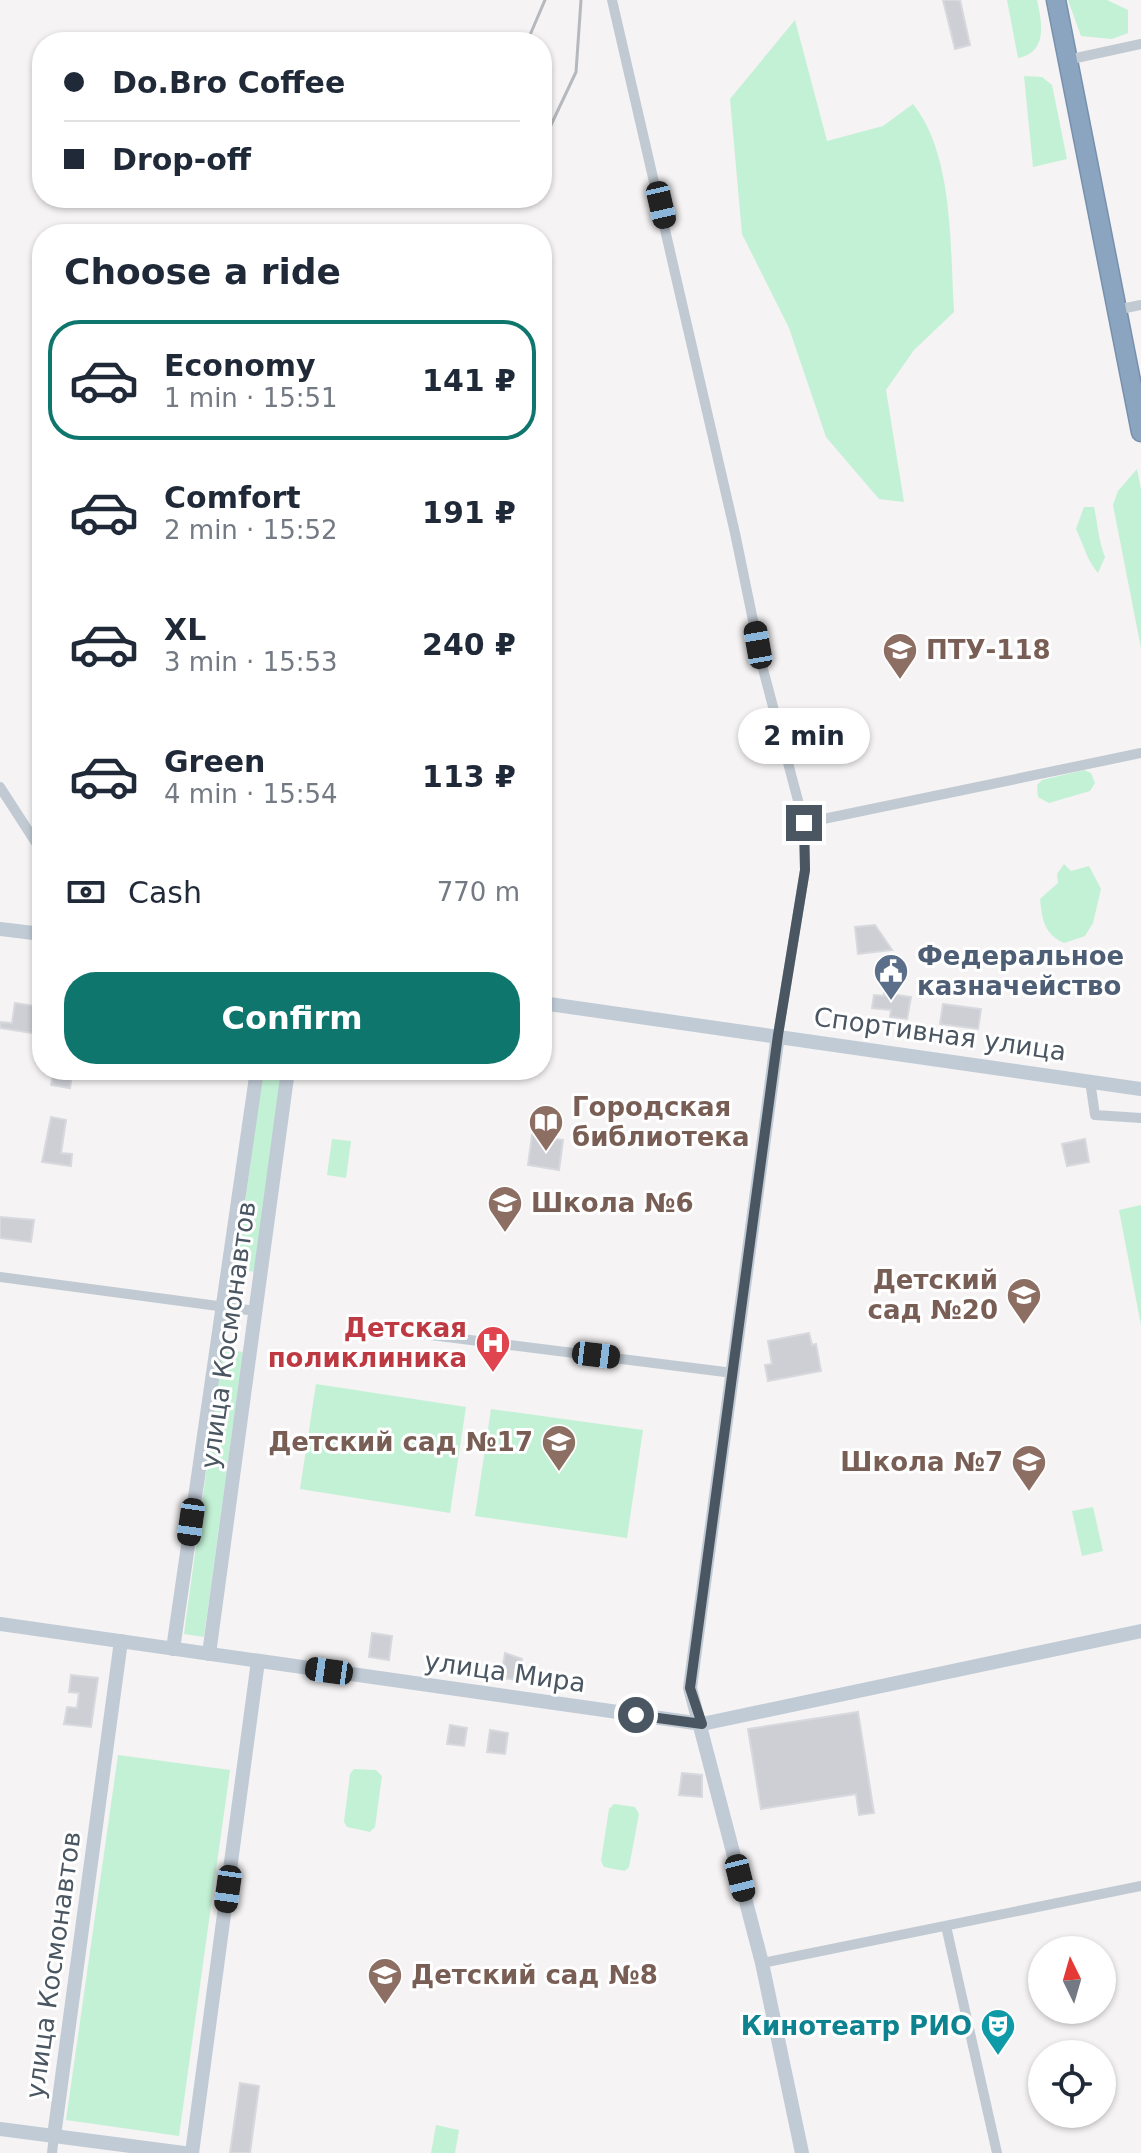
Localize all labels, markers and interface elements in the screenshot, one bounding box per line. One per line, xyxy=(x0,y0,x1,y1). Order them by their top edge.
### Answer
text: Do.Bro Coffee xyxy=(112,65,345,100)
text: Drop-off xyxy=(112,142,251,177)
car xyxy=(644,179,678,231)
text: Choose a ride xyxy=(64,251,341,292)
icon: car xyxy=(68,344,140,416)
text: Economy xyxy=(164,348,316,383)
text: 141 ₽ xyxy=(422,363,516,398)
text: 1 min · 15:51 xyxy=(164,383,338,413)
icon: car xyxy=(68,476,140,548)
text: Comfort xyxy=(164,480,301,515)
text: 191 ₽ xyxy=(422,495,516,530)
text: 2 min · 15:52 xyxy=(164,515,338,545)
icon: car xyxy=(68,608,140,680)
text: XL xyxy=(164,612,206,647)
car xyxy=(742,619,774,671)
text: 240 ₽ xyxy=(422,627,516,662)
school or university icon: ПТУ-118 xyxy=(881,631,919,681)
place label: ПТУ-118 xyxy=(926,635,1051,665)
text: 3 min · 15:53 xyxy=(164,647,338,677)
callout: 2 min xyxy=(738,707,870,763)
text: 2 min xyxy=(763,721,845,751)
icon: car xyxy=(68,740,140,812)
text: Green xyxy=(164,744,265,779)
text: 113 ₽ xyxy=(422,759,516,794)
text: 4 min · 15:54 xyxy=(164,779,338,809)
route end xyxy=(786,805,822,841)
icon: cash xyxy=(64,870,108,914)
text: Cash xyxy=(128,875,202,910)
text: 770 m xyxy=(437,877,520,907)
place label: Федеральное казначейство xyxy=(917,941,1124,1001)
public building icon: Федеральное казначейство xyxy=(872,952,910,1002)
button: Confirm xyxy=(64,972,520,1064)
street label: Спортивная улица xyxy=(812,1001,1068,1067)
place label: Городская библиотека xyxy=(572,1092,750,1152)
library icon: Городская библиотека xyxy=(527,1103,565,1153)
school or university icon: Школа №6 xyxy=(486,1184,524,1234)
place label: Школа №6 xyxy=(531,1188,694,1218)
street label: улица Космонавтов xyxy=(194,1199,262,1471)
place label: Детский сад №20 xyxy=(868,1265,998,1325)
school or university icon: Детский сад №20 xyxy=(1005,1276,1043,1326)
place label: Детская поликлиника xyxy=(268,1313,467,1373)
hospital icon: Детская поликлиника xyxy=(474,1324,512,1374)
car xyxy=(571,1340,621,1370)
school or university icon: Детский сад №17 xyxy=(540,1423,578,1473)
place label: Детский сад №17 xyxy=(268,1427,533,1457)
school or university icon: Школа №7 xyxy=(1010,1443,1048,1493)
place label: Школа №7 xyxy=(840,1447,1003,1477)
car xyxy=(176,1497,206,1547)
street label: улица Мира xyxy=(422,1646,588,1698)
car xyxy=(304,1656,354,1686)
route start xyxy=(618,1697,654,1733)
street label: улица Космонавтов xyxy=(19,1829,87,2101)
car xyxy=(723,1852,757,1904)
car xyxy=(213,1864,243,1914)
north arrow xyxy=(1028,1936,1116,2024)
map controls xyxy=(1028,1936,1116,2128)
school or university icon: Детский сад №8 xyxy=(366,1956,404,2006)
place label: Детский сад №8 xyxy=(411,1960,658,1990)
theatre icon: Кинотеатр РИО xyxy=(979,2007,1017,2057)
place label: Кинотеатр РИО xyxy=(741,2011,972,2041)
button: locate xyxy=(1028,2040,1116,2128)

